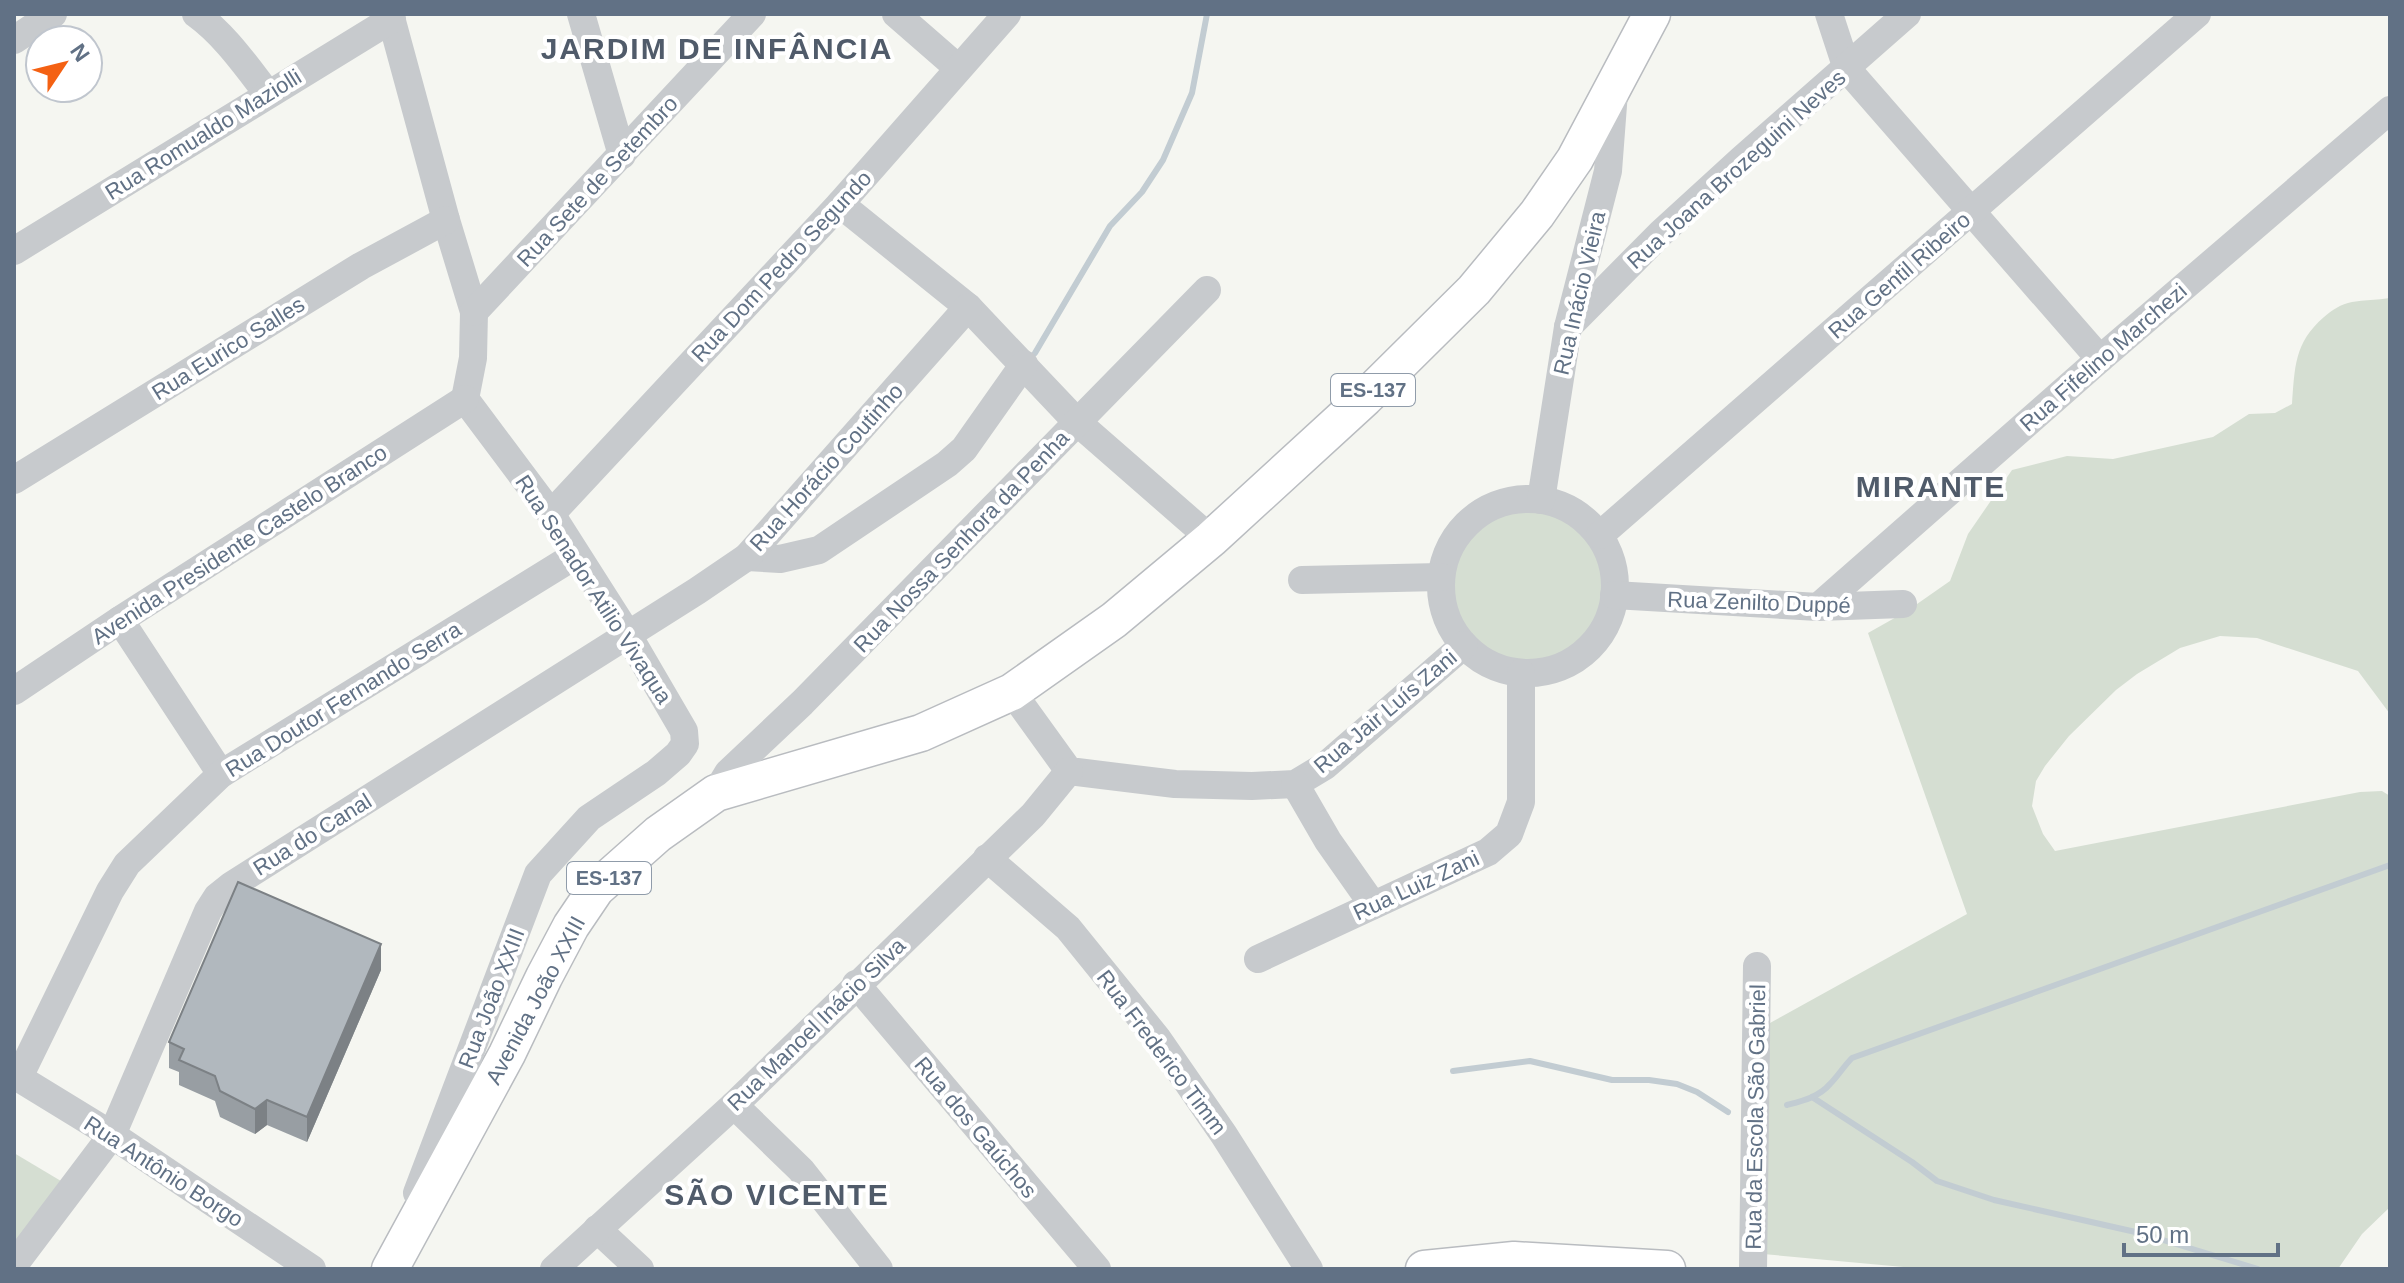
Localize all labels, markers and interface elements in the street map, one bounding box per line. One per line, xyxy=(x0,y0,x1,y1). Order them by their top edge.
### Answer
north arrow xyxy=(24,24,104,104)
district label: JARDIM DE INFÂNCIA xyxy=(541,32,893,65)
text: N xyxy=(65,39,95,66)
street label: Rua Romualdo Maziolli xyxy=(101,64,306,205)
street label: Rua Joana Brozeguini Neves xyxy=(1622,65,1851,274)
street label: Rua Sete de Setembro xyxy=(512,91,683,272)
street label: Rua Dom Pedro Segundo xyxy=(686,166,876,367)
street label: Rua Gentil Ribeiro xyxy=(1823,207,1975,344)
street label: Rua Inácio Vieira xyxy=(1549,208,1611,377)
street label: Rua Fifelino Marchezi xyxy=(2015,278,2192,437)
street label: Rua Eurico Salles xyxy=(147,291,309,405)
road number: ES-137 xyxy=(1331,374,1415,406)
street label: Rua Horácio Coutinho xyxy=(745,379,908,556)
street label: Rua Nossa Senhora da Penha xyxy=(849,425,1075,657)
street label: Avenida Presidente Castelo Branco xyxy=(87,439,392,649)
street label: Rua Senador Atilio Vivaqua xyxy=(510,470,677,709)
district label: MIRANTE xyxy=(1856,470,2006,503)
street label: Rua Zenilto Duppé xyxy=(1667,587,1851,618)
street label: Rua Doutor Fernando Serra xyxy=(221,616,466,782)
street label: Rua Jair Luís Zani xyxy=(1309,644,1462,778)
street label: Rua do Canal xyxy=(249,788,376,881)
street label: Rua Luiz Zani xyxy=(1349,845,1483,925)
road number: ES-137 xyxy=(567,862,651,894)
street label: Avenida João XXIII xyxy=(481,912,590,1089)
street label: Rua João XXIII xyxy=(453,925,530,1072)
street label: Rua Manoel Inácio Silva xyxy=(722,932,911,1116)
street label: Rua Frederico Timm xyxy=(1092,965,1232,1139)
street label: Rua da Escola São Gabriel xyxy=(1741,984,1770,1250)
street label: Rua dos Gaúchos xyxy=(909,1052,1042,1203)
street label: Rua Antônio Borgo xyxy=(79,1111,248,1232)
district label: SÃO VICENTE xyxy=(664,1178,890,1211)
scale bar xyxy=(2124,1207,2278,1257)
text: 50 m xyxy=(2136,1221,2189,1248)

